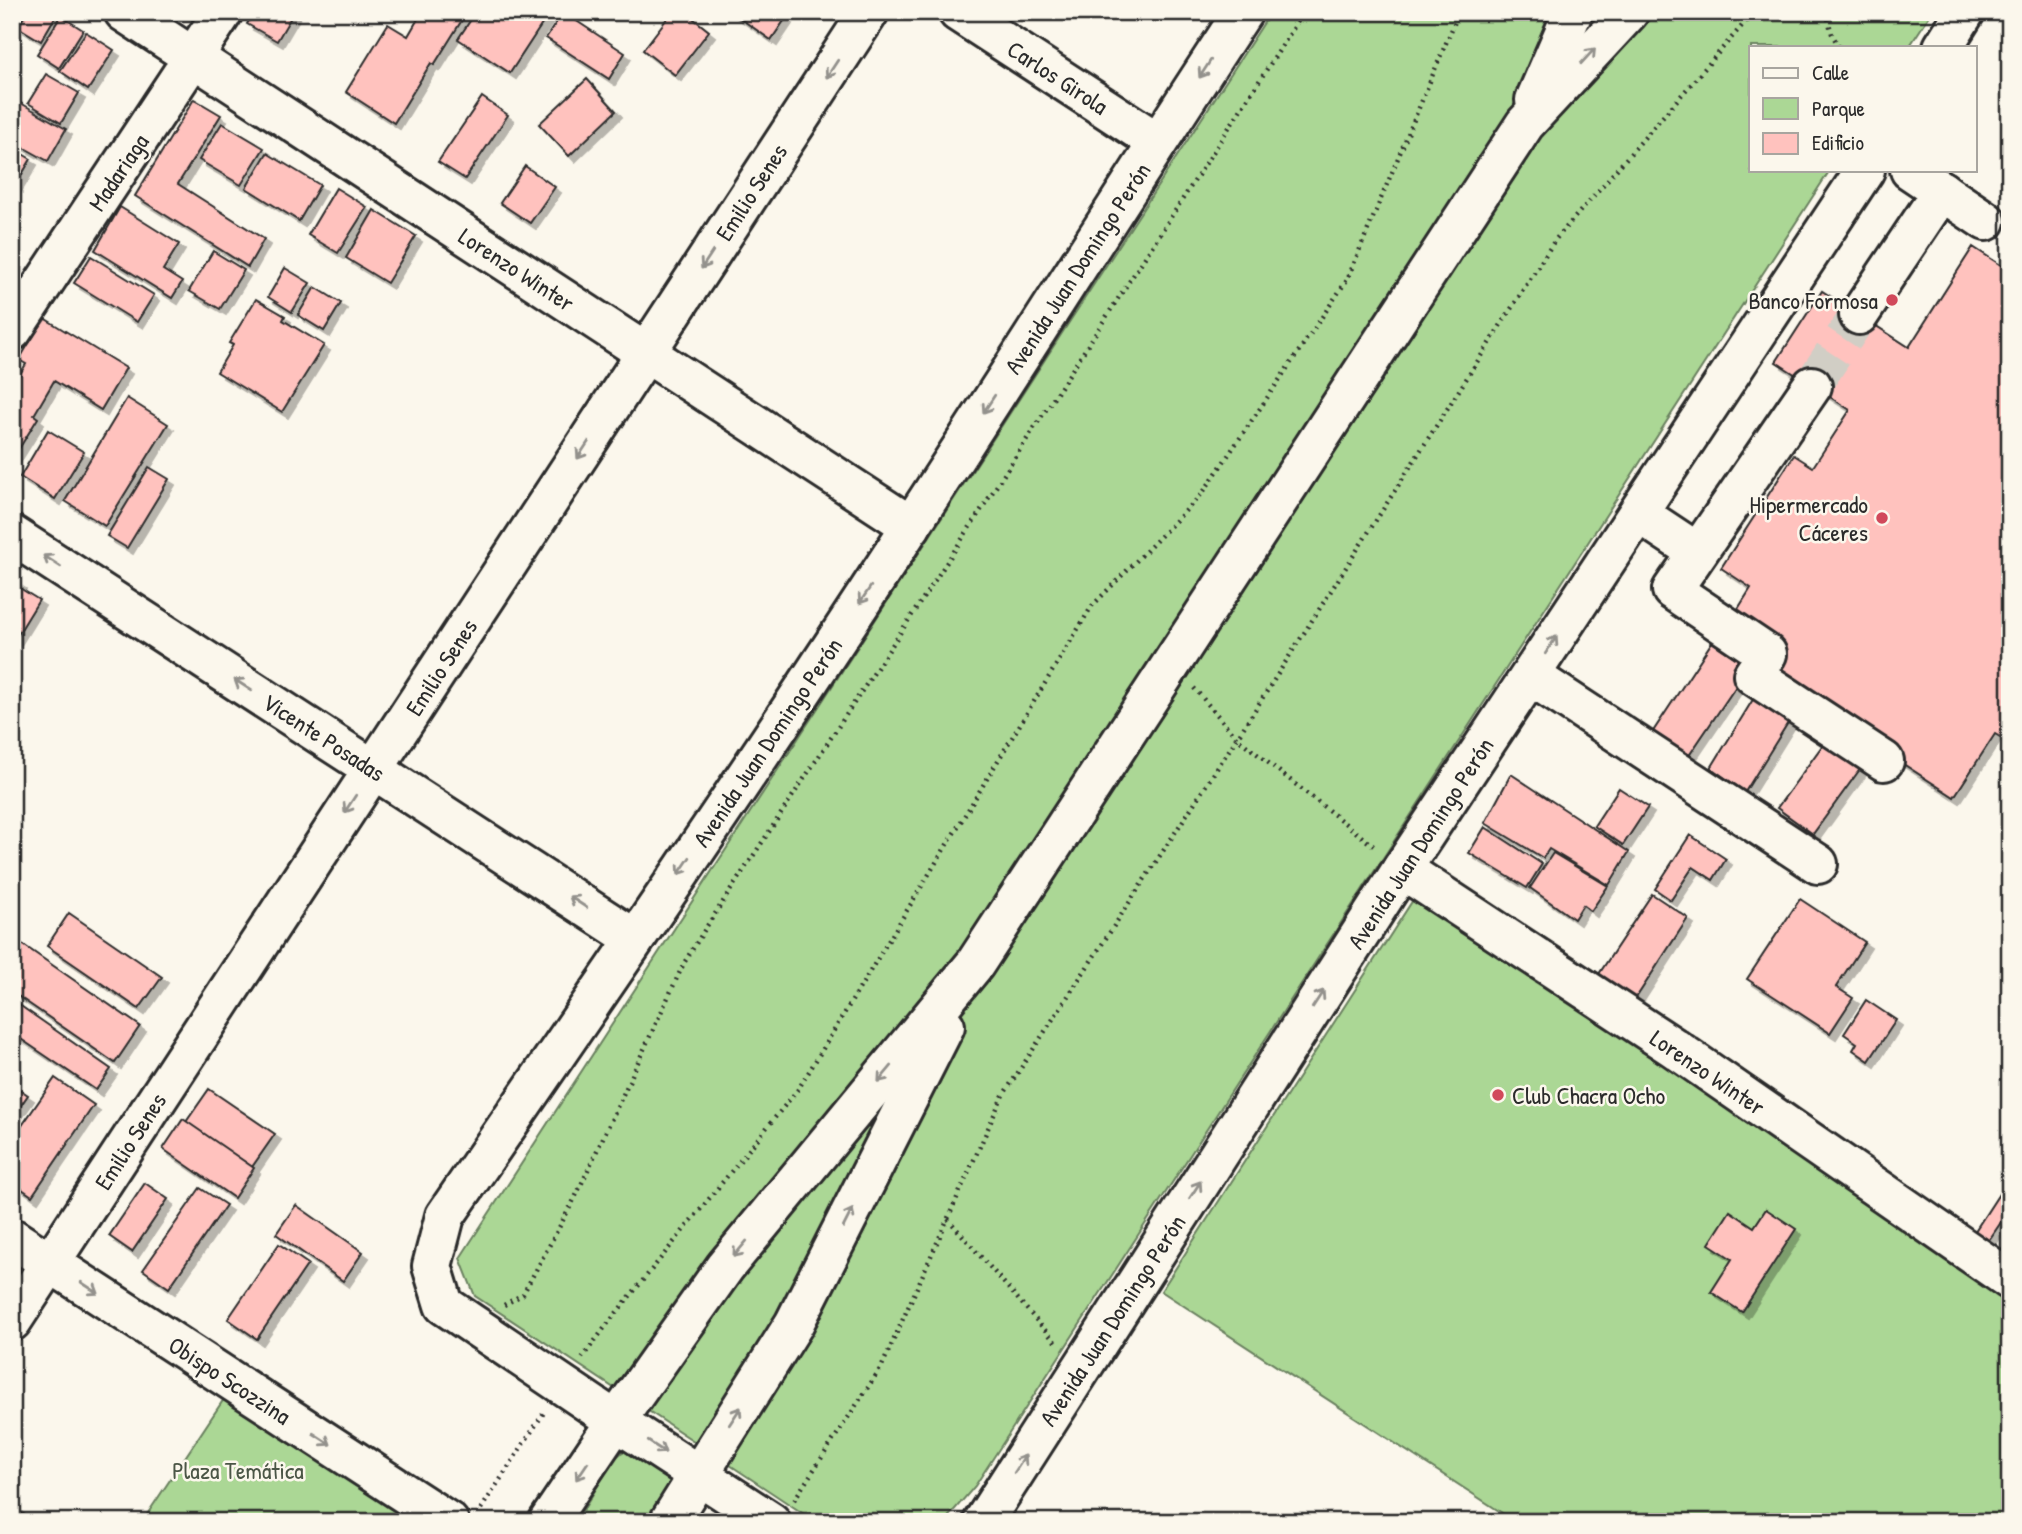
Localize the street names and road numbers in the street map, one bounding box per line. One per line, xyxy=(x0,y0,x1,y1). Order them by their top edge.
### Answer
street label: Carlos Girola xyxy=(1001,32,1115,122)
street label: Madariaga xyxy=(81,127,155,217)
street label: Emilio Senes xyxy=(708,137,794,247)
street label: Avenida Juan Domingo Perón xyxy=(997,156,1157,380)
street label: Lorenzo Winter xyxy=(453,220,581,318)
street label: Emilio Senes xyxy=(398,612,484,722)
street label: Avenida Juan Domingo Perón xyxy=(685,631,849,853)
street label: Vicente Posadas xyxy=(257,686,391,788)
street label: Avenida Juan Domingo Perón xyxy=(1340,731,1500,955)
street label: Lorenzo Winter xyxy=(1644,1022,1772,1122)
street label: Emilio Senes xyxy=(87,1086,173,1196)
street label: Avenida Juan Domingo Perón xyxy=(1032,1208,1192,1432)
street label: Obispo Scozzina xyxy=(163,1329,297,1431)

